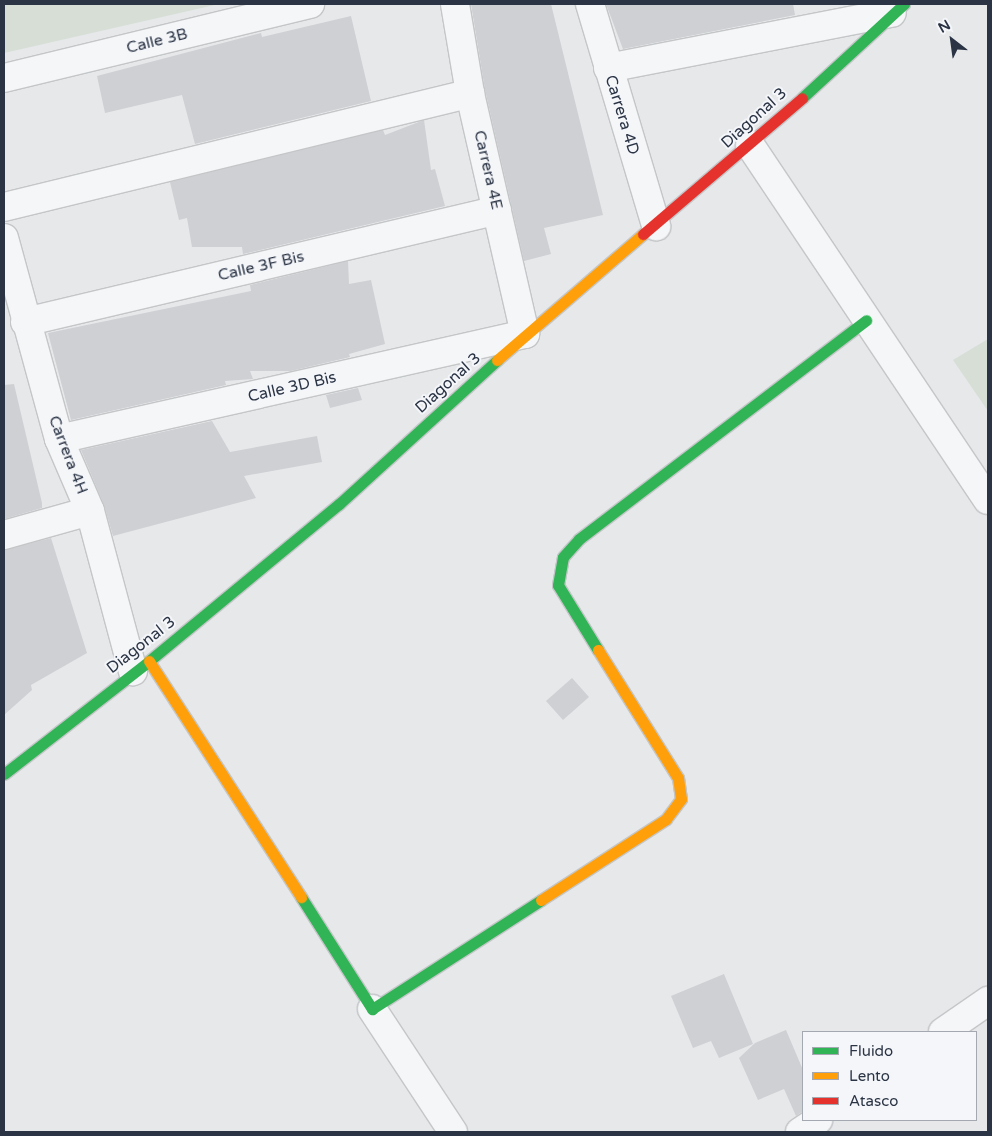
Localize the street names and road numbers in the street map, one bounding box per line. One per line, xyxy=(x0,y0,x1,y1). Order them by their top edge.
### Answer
street label: Calle 3B xyxy=(124,24,190,58)
street label: Carrera 4D xyxy=(601,73,643,157)
street label: Diagonal 3 xyxy=(717,84,791,152)
street label: Carrera 4E xyxy=(470,129,506,211)
street label: Calle 3F Bis xyxy=(216,247,306,285)
street label: Diagonal 3 xyxy=(411,349,485,417)
street label: Calle 3D Bis xyxy=(246,368,338,406)
street label: Carrera 4H xyxy=(44,413,92,497)
street label: Diagonal 3 xyxy=(103,612,179,678)

